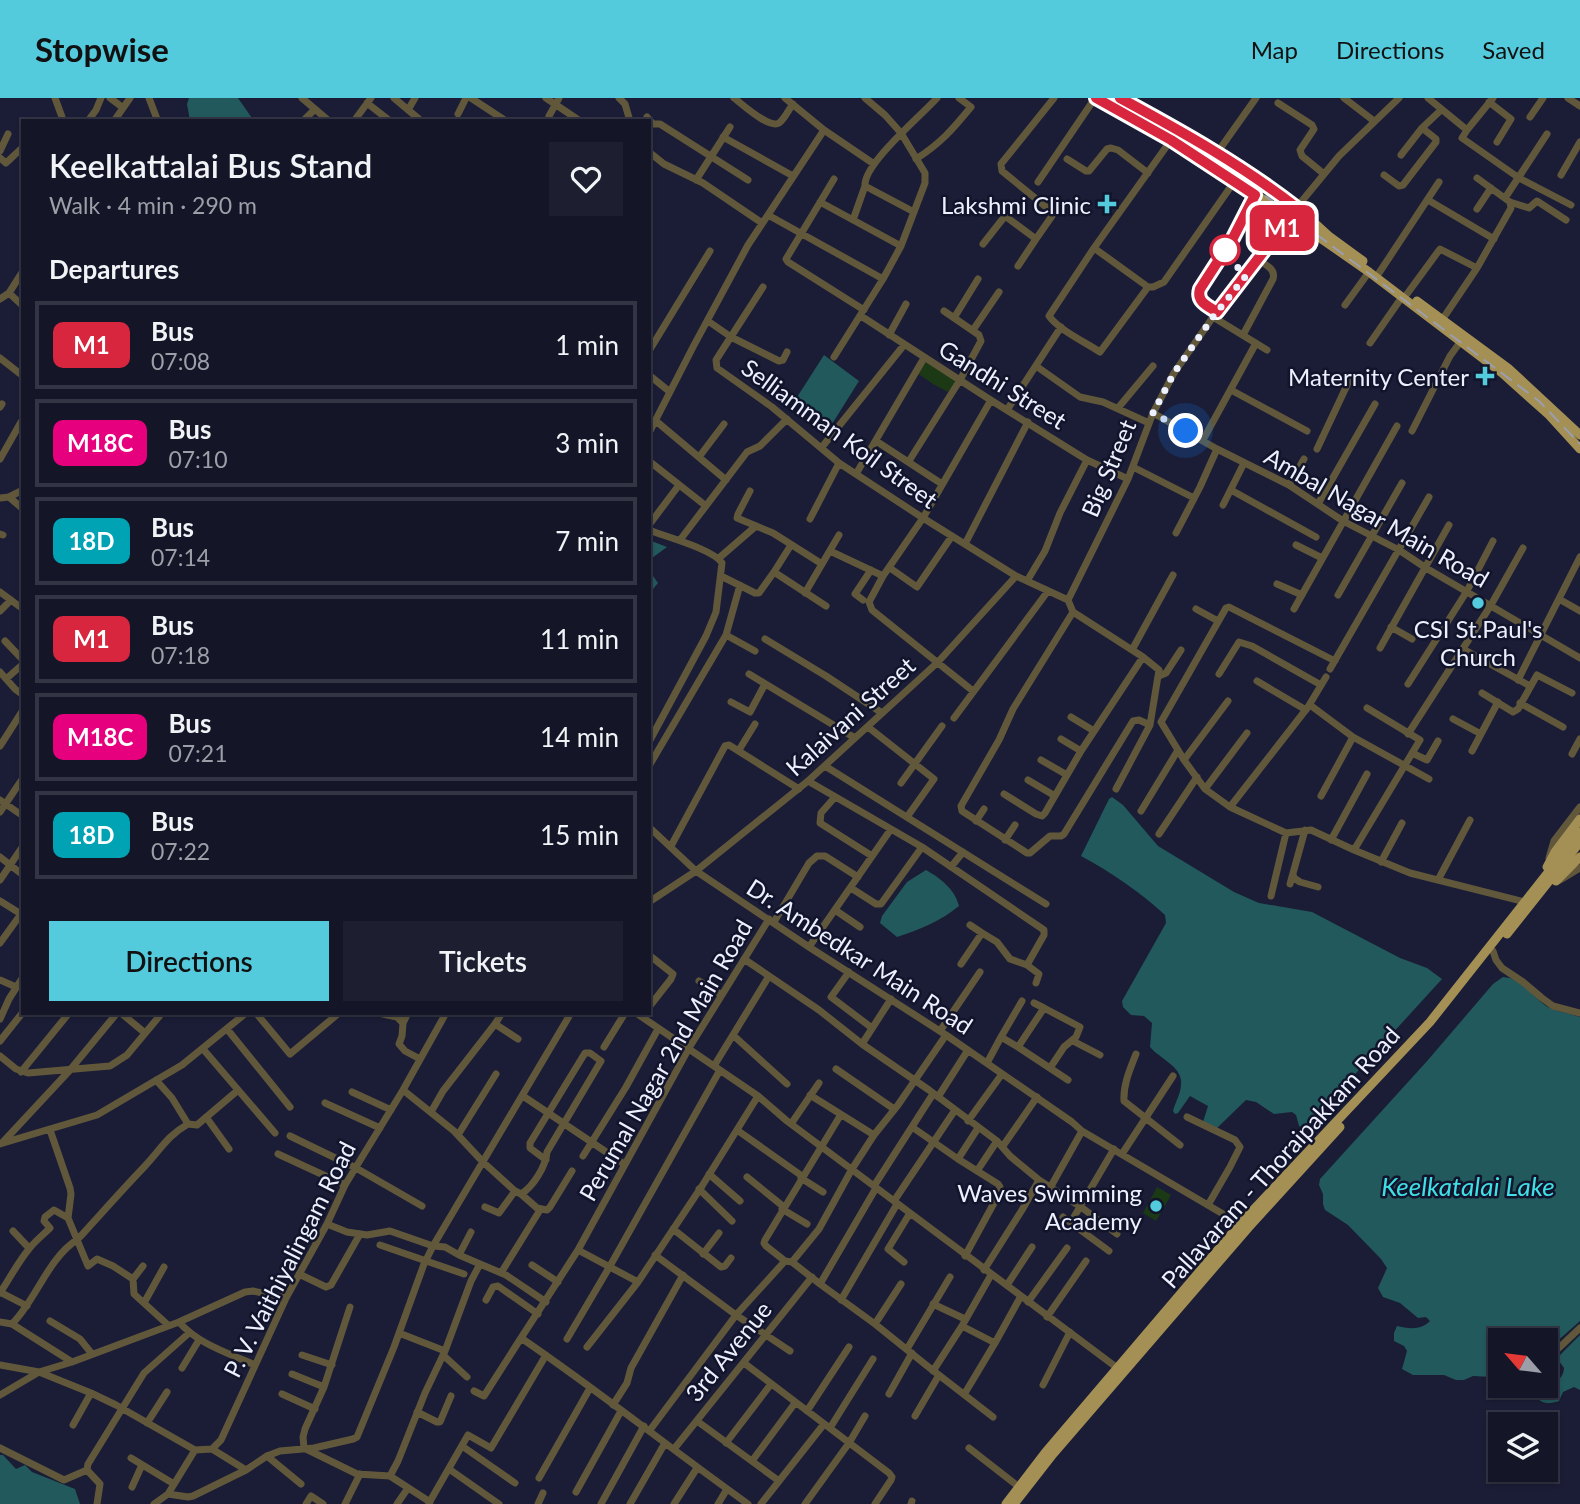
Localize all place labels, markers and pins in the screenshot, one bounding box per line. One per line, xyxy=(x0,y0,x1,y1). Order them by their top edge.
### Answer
place label: Lakshmi Clinic xyxy=(941,190,1091,219)
marker: Lakshmi Clinic xyxy=(1097,194,1117,214)
unlabelled marker xyxy=(1210,235,1240,265)
place label: Maternity Center xyxy=(1288,362,1469,391)
marker: Maternity Center xyxy=(1475,366,1495,386)
marker: CSI St.Paul's Church xyxy=(1470,595,1486,611)
place label: CSI St.Paul's Church xyxy=(1414,614,1542,671)
place label: Waves Swimming Academy xyxy=(957,1178,1143,1235)
marker: Waves Swimming Academy xyxy=(1148,1198,1164,1214)

